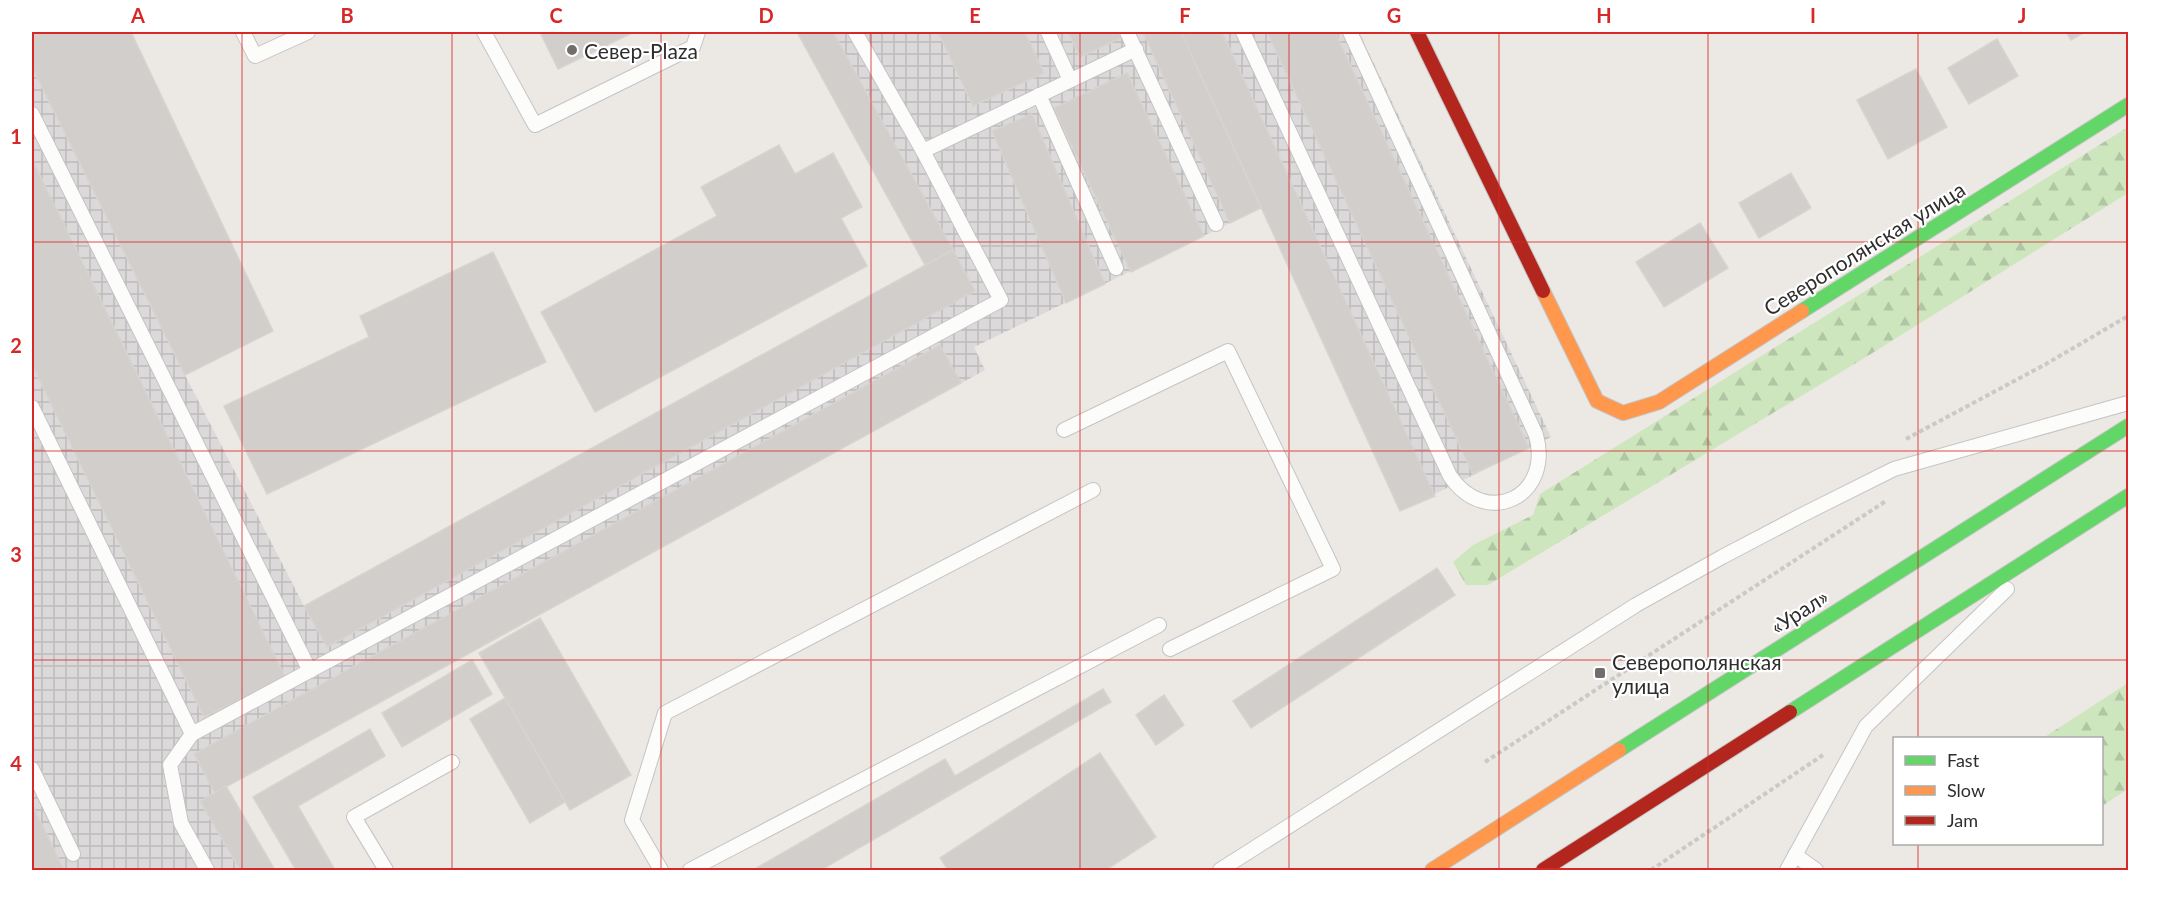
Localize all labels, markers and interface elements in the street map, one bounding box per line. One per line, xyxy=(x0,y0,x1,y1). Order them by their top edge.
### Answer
text: A xyxy=(130,3,145,27)
text: B xyxy=(340,3,354,27)
text: C xyxy=(549,3,563,27)
text: D xyxy=(758,3,774,27)
text: E xyxy=(969,3,981,27)
text: F xyxy=(1179,3,1191,27)
text: G xyxy=(1387,3,1401,27)
text: H xyxy=(1596,3,1612,27)
text: I xyxy=(1810,3,1816,27)
text: J xyxy=(2018,3,2026,27)
place label: Север-Plaza xyxy=(584,38,698,63)
marker: Север-Plaza xyxy=(565,43,579,57)
text: 1 xyxy=(10,124,22,148)
street label: Северополянская улица xyxy=(1759,176,1969,320)
text: 2 xyxy=(10,333,22,357)
text: 3 xyxy=(10,542,22,566)
street label: «Урал» xyxy=(1766,583,1832,639)
place label: Северополянская улица xyxy=(1612,649,1782,698)
marker: Северополянская улица xyxy=(1593,666,1607,680)
legend xyxy=(1893,737,2103,845)
text: Fast xyxy=(1947,749,1980,771)
text: 4 xyxy=(10,751,22,775)
text: Slow xyxy=(1947,779,1985,801)
text: Jam xyxy=(1947,809,1978,831)

